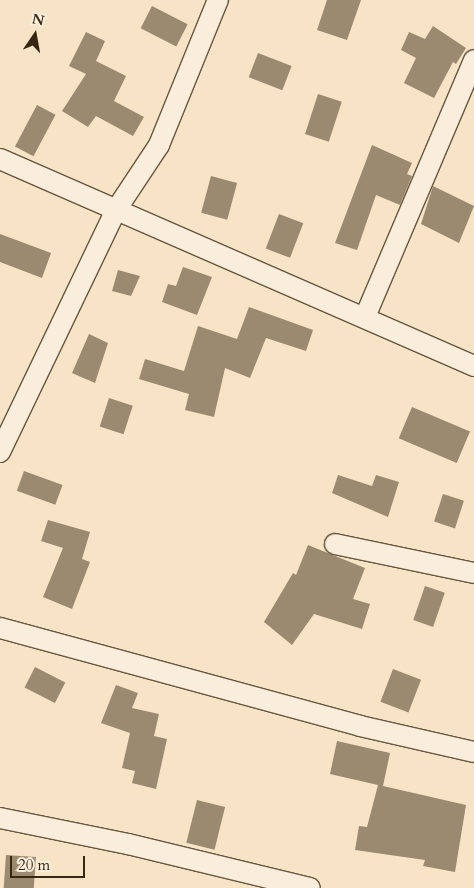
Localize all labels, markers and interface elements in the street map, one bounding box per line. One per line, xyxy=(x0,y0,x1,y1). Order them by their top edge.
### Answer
text: N xyxy=(30,9,46,30)
north arrow xyxy=(10,10,60,60)
scale bar xyxy=(12,846,88,878)
text: 20 m xyxy=(18,855,50,875)

